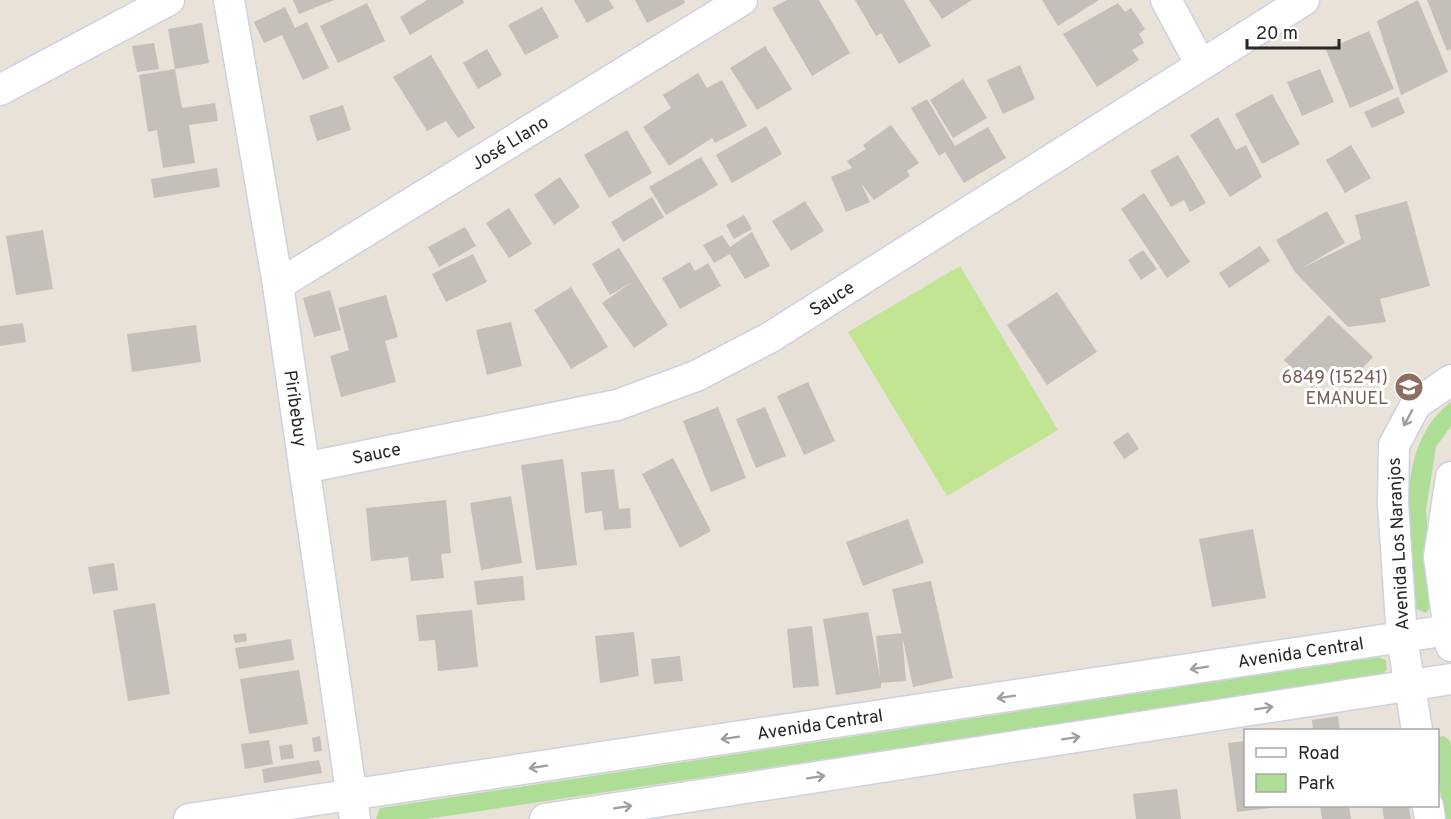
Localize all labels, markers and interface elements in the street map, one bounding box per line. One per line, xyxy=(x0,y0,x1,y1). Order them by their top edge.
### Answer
scale bar xyxy=(1247,12,1338,50)
text: 20 m xyxy=(1256,23,1298,46)
street label: José Llano xyxy=(468,111,554,176)
street label: Sauce xyxy=(806,277,860,322)
place label: 6849 (15241) EMANUEL xyxy=(1281,367,1388,411)
street label: Piribebuy xyxy=(277,369,311,449)
school or university icon: 6849 (15241) EMANUEL xyxy=(1393,371,1425,403)
one-way arrow xyxy=(1402,409,1414,426)
street label: Sauce xyxy=(350,439,403,471)
street label: Avenida Los Naranjos xyxy=(1383,457,1416,631)
street label: Avenida Central xyxy=(1236,633,1365,675)
one-way arrow xyxy=(1190,663,1210,674)
one-way arrow xyxy=(997,691,1017,702)
one-way arrow xyxy=(1253,702,1273,713)
street label: Avenida Central xyxy=(755,705,885,747)
legend xyxy=(1244,729,1439,807)
one-way arrow xyxy=(1061,732,1080,743)
one-way arrow xyxy=(721,733,741,744)
text: Road xyxy=(1298,743,1340,766)
one-way arrow xyxy=(528,762,548,773)
one-way arrow xyxy=(806,771,825,782)
text: Park xyxy=(1298,773,1335,796)
one-way arrow xyxy=(613,801,633,812)

